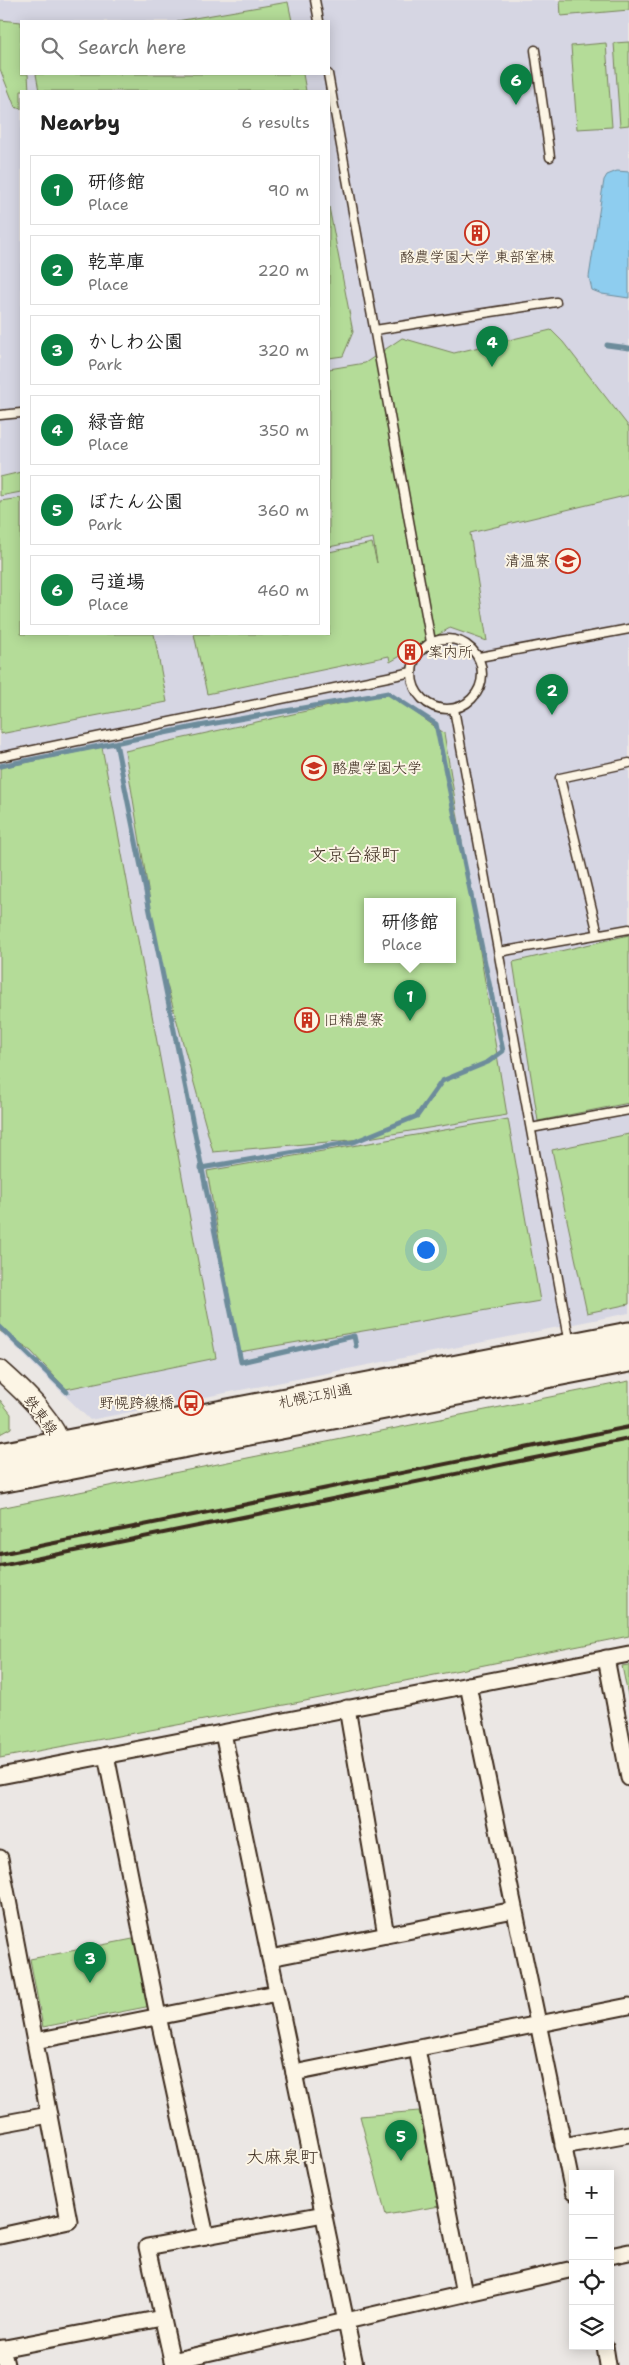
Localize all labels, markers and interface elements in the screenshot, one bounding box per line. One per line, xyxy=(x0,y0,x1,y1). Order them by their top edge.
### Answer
search box xyxy=(20,20,330,75)
icon: search xyxy=(38,34,66,62)
text: Search here xyxy=(78,35,187,60)
pin: 6 xyxy=(500,64,532,105)
text: Nearby xyxy=(40,109,120,137)
text: 6 results xyxy=(241,112,310,133)
text: 研修館 xyxy=(88,169,145,194)
text: 1 xyxy=(53,180,61,201)
text: 90 m xyxy=(268,180,309,201)
text: Place xyxy=(88,194,129,215)
building icon: 酪農学園大学 東部室棟 xyxy=(464,220,490,246)
place label: 酪農学園大学 東部室棟 xyxy=(399,247,555,267)
text: 乾草庫 xyxy=(88,249,145,274)
text: 2 xyxy=(51,260,63,281)
text: 220 m xyxy=(257,260,309,281)
text: Place xyxy=(88,274,129,295)
pin: 4 xyxy=(476,326,508,367)
text: かしわ公園 xyxy=(88,329,183,354)
text: 3 xyxy=(51,340,63,361)
text: 320 m xyxy=(258,340,309,361)
text: Park xyxy=(88,354,122,375)
text: 緑音館 xyxy=(88,409,145,434)
text: 4 xyxy=(51,420,63,441)
text: 350 m xyxy=(258,420,309,441)
text: Place xyxy=(88,434,129,455)
text: ぼたん公園 xyxy=(88,489,183,514)
text: 5 xyxy=(52,500,62,521)
text: 360 m xyxy=(257,500,309,521)
text: Park xyxy=(88,514,122,535)
school or university icon: 清温寮 xyxy=(555,548,581,574)
place label: 清温寮 xyxy=(505,551,550,571)
text: 弓道場 xyxy=(88,569,145,594)
text: 6 xyxy=(51,580,63,601)
text: 460 m xyxy=(257,580,309,601)
text: Place xyxy=(88,594,129,615)
building icon: 案内所 xyxy=(397,639,423,665)
place label: 案内所 xyxy=(428,642,473,662)
pin: 2 xyxy=(536,674,568,715)
school or university icon: 酪農学園大学 xyxy=(301,755,327,781)
place label: 酪農学園大学 xyxy=(332,758,422,778)
district label: 文京台緑町 xyxy=(309,843,399,867)
popup xyxy=(364,898,456,963)
text: 研修館 xyxy=(381,909,439,934)
text: Place xyxy=(381,934,422,955)
pin: 1 xyxy=(394,980,426,1021)
building icon: 旧精農寮 xyxy=(294,1007,320,1033)
place label: 旧精農寮 xyxy=(324,1010,384,1030)
your location xyxy=(413,1237,439,1263)
street label: 札幌江別通 xyxy=(276,1379,354,1413)
bus stop icon: 野幌跨線橋 xyxy=(178,1390,204,1416)
street label: 鉄東線 xyxy=(20,1391,62,1439)
place label: 野幌跨線橋 xyxy=(99,1393,174,1413)
pin: 3 xyxy=(74,1942,106,1983)
pin: 5 xyxy=(385,2120,417,2161)
district label: 大麻泉町 xyxy=(246,2145,318,2169)
map controls xyxy=(569,2170,614,2350)
button: + xyxy=(569,2170,614,2215)
button: − xyxy=(569,2215,614,2260)
button: locate xyxy=(569,2260,614,2305)
button: layers xyxy=(569,2305,614,2350)

